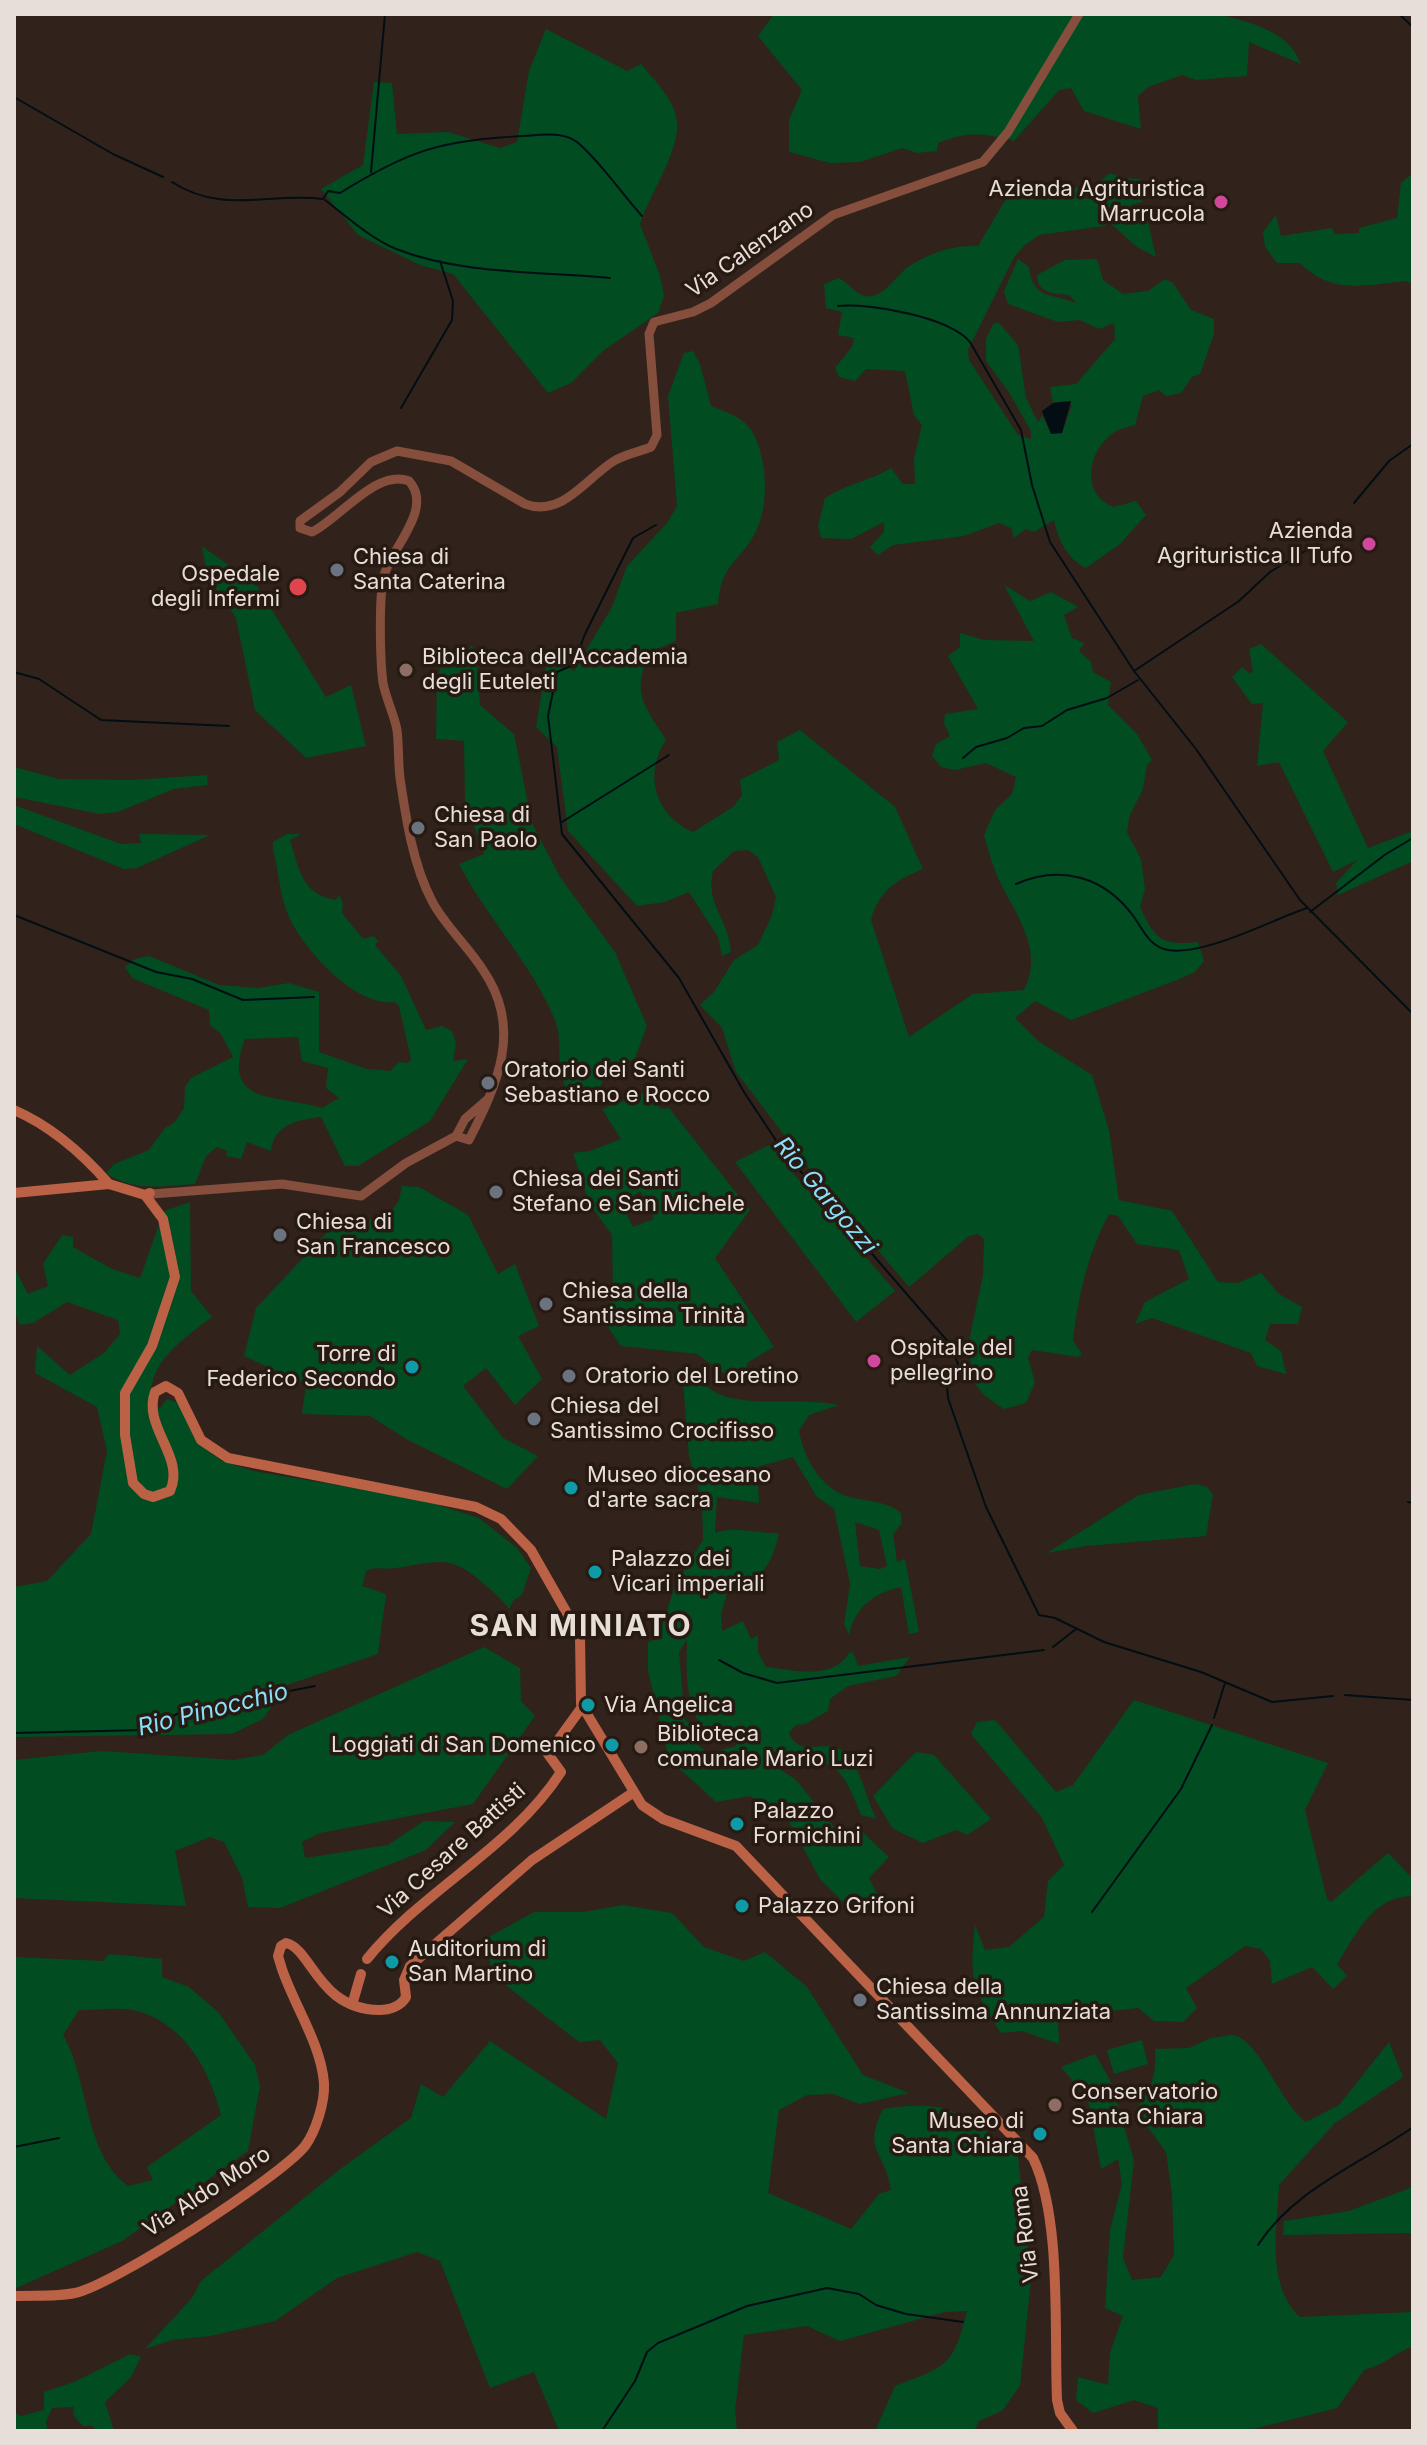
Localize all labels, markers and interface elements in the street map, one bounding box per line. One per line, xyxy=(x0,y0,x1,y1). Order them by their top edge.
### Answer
place label: Azienda Agrituristica Marrucola xyxy=(988,176,1205,228)
marker: Azienda Agrituristica Marrucola xyxy=(1212,193,1230,211)
street label: Via Calenzano xyxy=(681,196,819,304)
place label: Azienda Agrituristica Il Tufo xyxy=(1157,518,1353,570)
marker: Azienda Agrituristica Il Tufo xyxy=(1360,535,1378,553)
place label: Chiesa di Santa Caterina xyxy=(353,544,506,596)
place label: Ospedale degli Infermi xyxy=(151,561,280,612)
marker: Chiesa di Santa Caterina xyxy=(328,561,346,579)
marker: Ospedale degli Infermi xyxy=(287,576,309,598)
place label: Biblioteca dell'Accademia degli Euteleti xyxy=(422,644,688,696)
marker: Biblioteca dell'Accademia degli Euteleti xyxy=(397,661,415,679)
place label: Chiesa di San Paolo xyxy=(434,802,538,854)
marker: Chiesa di San Paolo xyxy=(409,819,427,837)
place label: Oratorio dei Santi Sebastiano e Rocco xyxy=(504,1057,710,1108)
marker: Oratorio dei Santi Sebastiano e Rocco xyxy=(479,1074,497,1092)
water label: Rio Gargozzi xyxy=(767,1131,883,1261)
place label: Chiesa dei Santi Stefano e San Michele xyxy=(512,1166,745,1218)
marker: Chiesa dei Santi Stefano e San Michele xyxy=(487,1183,505,1201)
place label: Chiesa di San Francesco xyxy=(296,1209,450,1260)
marker: Chiesa di San Francesco xyxy=(271,1226,289,1244)
place label: Chiesa della Santissima Trinità xyxy=(562,1278,745,1330)
marker: Chiesa della Santissima Trinità xyxy=(537,1295,555,1313)
place label: Ospitale del pellegrino xyxy=(890,1335,1013,1386)
place label: Torre di Federico Secondo xyxy=(206,1341,396,1392)
marker: Ospitale del pellegrino xyxy=(865,1352,883,1370)
marker: Torre di Federico Secondo xyxy=(403,1358,421,1376)
place label: Oratorio del Loretino xyxy=(585,1363,799,1389)
marker: Oratorio del Loretino xyxy=(560,1367,578,1385)
place label: Chiesa del Santissimo Crocifisso xyxy=(550,1393,774,1444)
marker: Chiesa del Santissimo Crocifisso xyxy=(525,1410,543,1428)
place label: Museo diocesano d'arte sacra xyxy=(587,1462,771,1514)
marker: Museo diocesano d'arte sacra xyxy=(562,1479,580,1497)
place label: Palazzo dei Vicari imperiali xyxy=(611,1546,765,1598)
marker: Palazzo dei Vicari imperiali xyxy=(586,1563,604,1581)
district label: SAN MINIATO xyxy=(469,1609,693,1645)
water label: Rio Pinocchio xyxy=(135,1677,291,1743)
place label: Via Angelica xyxy=(604,1692,733,1718)
marker: Via Angelica xyxy=(579,1696,597,1714)
place label: Biblioteca comunale Mario Luzi xyxy=(657,1721,873,1772)
place label: Loggiati di San Domenico xyxy=(331,1732,596,1758)
marker: Loggiati di San Domenico xyxy=(603,1736,621,1754)
marker: Biblioteca comunale Mario Luzi xyxy=(632,1738,650,1756)
street label: Via Cesare Battisti xyxy=(373,1778,531,1924)
place label: Palazzo Formichini xyxy=(753,1798,861,1850)
marker: Palazzo Formichini xyxy=(728,1815,746,1833)
place label: Palazzo Grifoni xyxy=(758,1893,915,1919)
marker: Palazzo Grifoni xyxy=(733,1897,751,1915)
place label: Auditorium di San Martino xyxy=(408,1936,546,1988)
marker: Auditorium di San Martino xyxy=(383,1953,401,1971)
place label: Chiesa della Santissima Annunziata xyxy=(876,1974,1111,2026)
marker: Chiesa della Santissima Annunziata xyxy=(851,1991,869,2009)
place label: Conservatorio Santa Chiara xyxy=(1071,2079,1218,2130)
marker: Conservatorio Santa Chiara xyxy=(1046,2096,1064,2114)
place label: Museo di Santa Chiara xyxy=(891,2108,1024,2160)
marker: Museo di Santa Chiara xyxy=(1031,2125,1049,2143)
street label: Via Aldo Moro xyxy=(138,2141,276,2243)
street label: Via Roma xyxy=(1007,2184,1045,2284)

